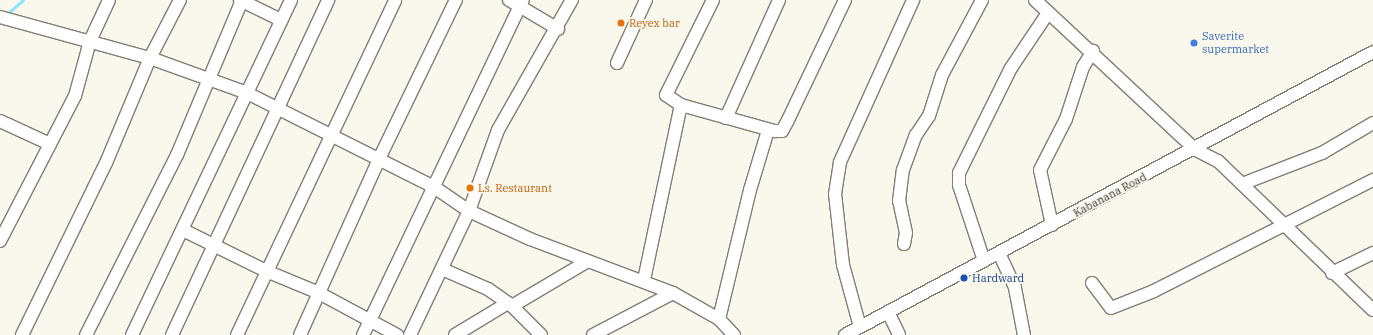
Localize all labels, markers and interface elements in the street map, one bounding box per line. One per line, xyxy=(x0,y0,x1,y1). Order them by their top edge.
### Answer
place label: Reyex bar xyxy=(629,16,680,30)
marker: Reyex bar xyxy=(616,18,626,28)
place label: Saverite supermarket xyxy=(1202,30,1269,56)
marker: Saverite supermarket xyxy=(1189,38,1199,48)
street label: Kabanana Road xyxy=(1071,170,1149,220)
place label: Ls. Restaurant xyxy=(478,181,552,195)
marker: Ls. Restaurant xyxy=(465,183,475,193)
place label: Hardward xyxy=(972,271,1024,285)
marker: Hardward xyxy=(959,273,969,283)

